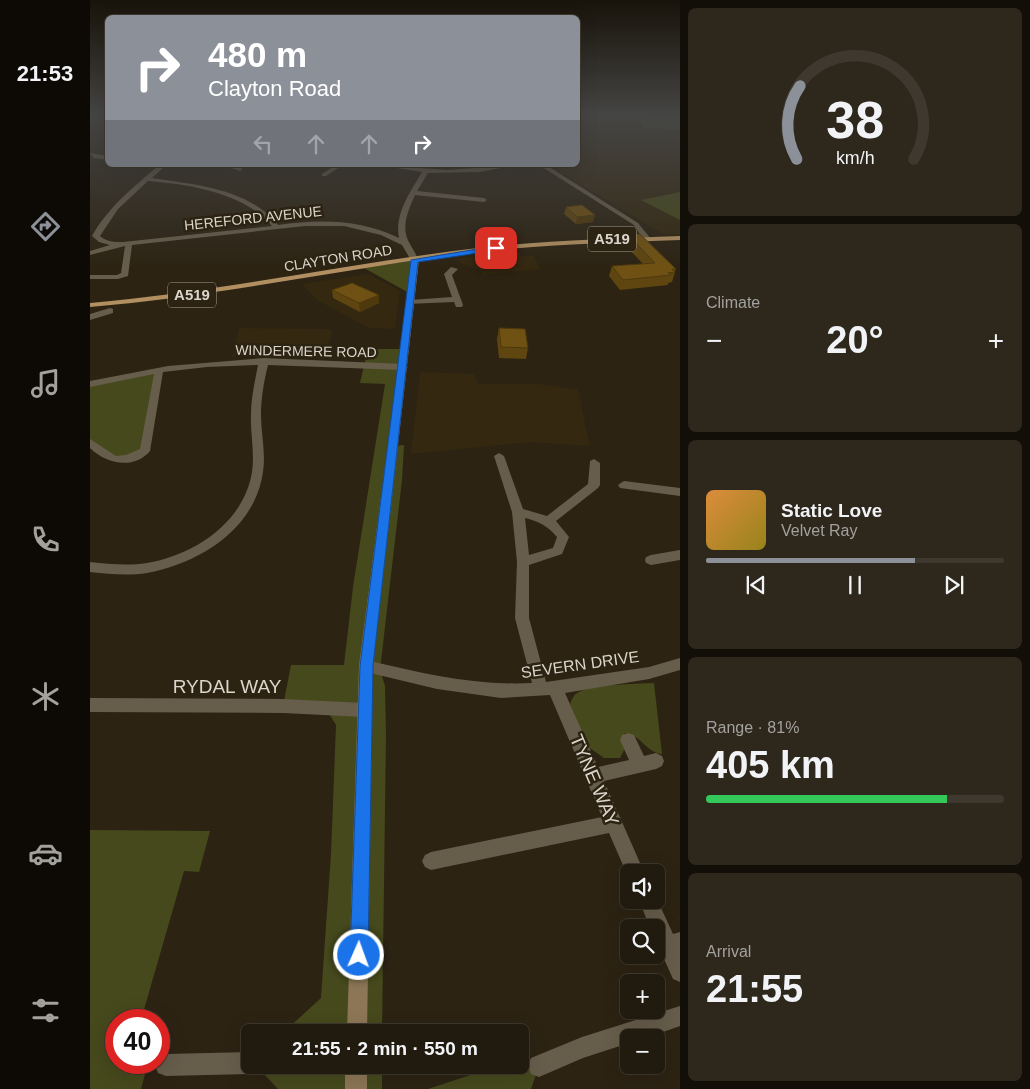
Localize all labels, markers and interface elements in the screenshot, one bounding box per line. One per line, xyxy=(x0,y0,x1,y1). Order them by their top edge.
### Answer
icon: right xyxy=(125,35,190,100)
text: 480 m xyxy=(208,35,307,74)
text: 21:53 xyxy=(17,61,73,86)
text: Clayton Road xyxy=(208,76,341,101)
text: 38 xyxy=(826,91,884,149)
icon: left xyxy=(249,130,277,158)
icon: ahead xyxy=(302,130,330,158)
icon: ahead xyxy=(355,130,383,158)
icon: right xyxy=(408,130,436,158)
text: km/h xyxy=(836,148,874,168)
street label: HEREFORD AVENUE xyxy=(183,203,323,233)
icon: directions xyxy=(28,209,63,244)
road number: A519 xyxy=(588,226,636,252)
pin xyxy=(475,227,517,269)
icon: arrive xyxy=(482,234,510,262)
street label: CLAYTON ROAD xyxy=(283,242,393,274)
road number: A519 xyxy=(168,282,216,308)
text: Climate xyxy=(706,294,760,311)
text: 20° xyxy=(826,319,884,361)
text: − xyxy=(706,325,722,356)
text: + xyxy=(988,325,1004,356)
street label: WINDERMERE ROAD xyxy=(235,342,377,360)
icon: music xyxy=(28,366,63,401)
text: Static Love xyxy=(781,500,882,521)
icon: phone xyxy=(28,522,63,557)
text: Velvet Ray xyxy=(781,522,857,539)
icon: previous xyxy=(742,571,770,599)
icon: pause xyxy=(841,571,869,599)
icon: next xyxy=(940,571,968,599)
street label: SEVERN DRIVE xyxy=(520,648,640,681)
street label: RYDAL WAY xyxy=(173,676,282,697)
icon: climate xyxy=(28,679,63,714)
text: Range · 81% xyxy=(706,719,799,736)
street label: TYNE WAY xyxy=(566,731,623,829)
text: 405 km xyxy=(706,744,835,786)
icon: car xyxy=(28,836,63,871)
map controls xyxy=(620,864,665,1074)
button: sound xyxy=(620,864,665,909)
button: search xyxy=(620,919,665,964)
position arrow xyxy=(332,928,384,980)
text: Arrival xyxy=(706,943,751,960)
text: 21:55 xyxy=(706,968,803,1010)
button: + xyxy=(620,974,665,1019)
icon: filters xyxy=(28,993,63,1028)
speed limit sign: 40 xyxy=(105,1009,170,1074)
button: − xyxy=(620,1029,665,1074)
text: 21:55 · 2 min · 550 m xyxy=(292,1038,478,1059)

